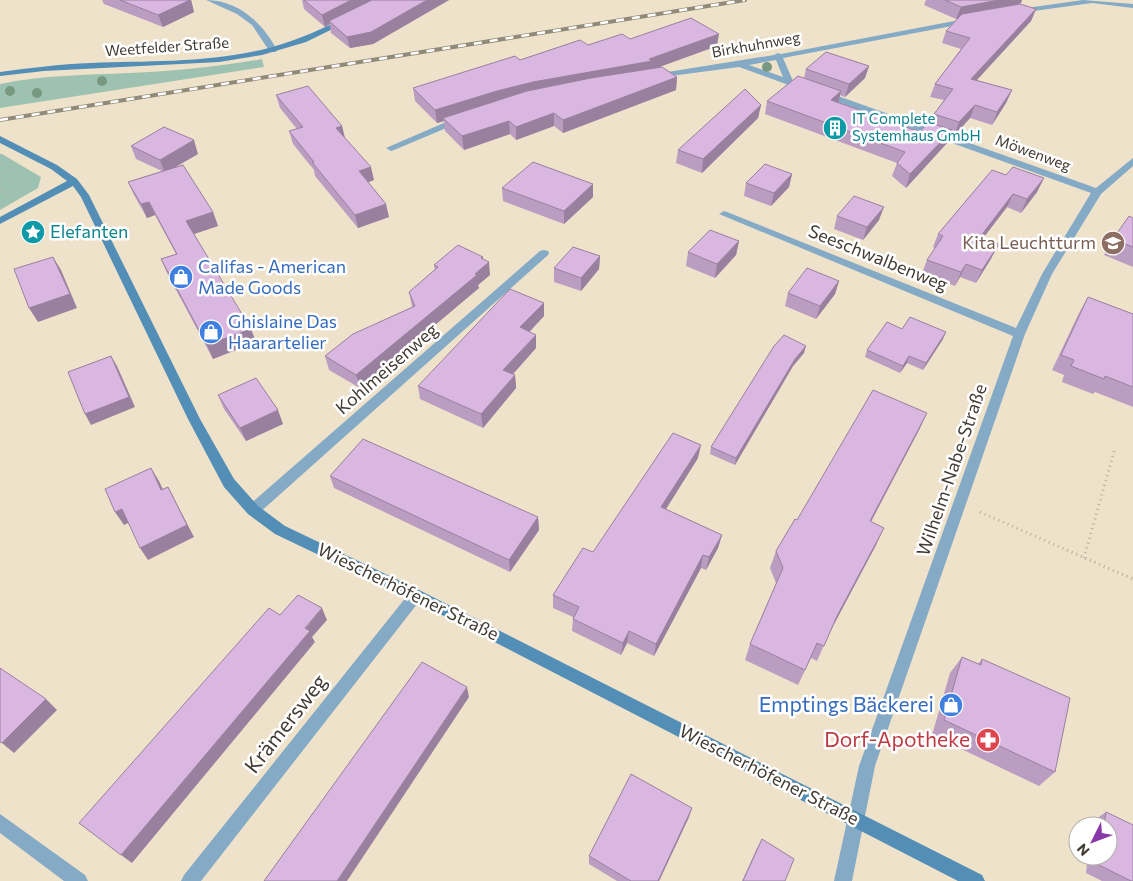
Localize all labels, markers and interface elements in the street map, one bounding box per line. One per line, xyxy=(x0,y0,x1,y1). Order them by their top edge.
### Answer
street label: Birkhuhnweg xyxy=(710,27,801,61)
street label: Weetfelder Straße xyxy=(104,33,230,59)
place label: IT Complete Systemhaus GmbH xyxy=(852,109,981,144)
building icon: IT Complete Systemhaus GmbH xyxy=(822,115,848,141)
street label: Möwenweg xyxy=(993,130,1073,174)
place icon: Elefanten xyxy=(20,219,46,245)
street label: Seeschwalbenweg xyxy=(805,219,952,295)
place label: Elefanten xyxy=(50,220,128,242)
school or university icon: Kita Leuchtturm xyxy=(1100,230,1126,256)
place label: Kita Leuchtturm xyxy=(962,231,1096,253)
place label: Califas - American Made Goods xyxy=(198,255,346,298)
shop icon: Califas - American Made Goods xyxy=(168,264,194,290)
place label: Ghislaine Das Haarartelier xyxy=(228,310,337,353)
street label: Kohlmeisenweg xyxy=(331,318,442,419)
shop icon: Ghislaine Das Haarartelier xyxy=(198,319,224,345)
street label: Wilhelm-Nabe-Straße xyxy=(911,381,991,559)
street label: Wiescherhöfener Straße xyxy=(314,538,503,645)
street label: Krämersweg xyxy=(238,669,331,778)
place label: Emptings Bäckerei xyxy=(759,691,934,716)
shop icon: Emptings Bäckerei xyxy=(938,692,964,718)
street label: Wiescherhöfener Straße xyxy=(676,719,863,829)
place label: Dorf-Apotheke xyxy=(824,726,970,751)
pharmacy icon: Dorf-Apotheke xyxy=(975,727,1001,753)
north arrow xyxy=(1068,816,1118,866)
text: N xyxy=(1073,840,1093,860)

